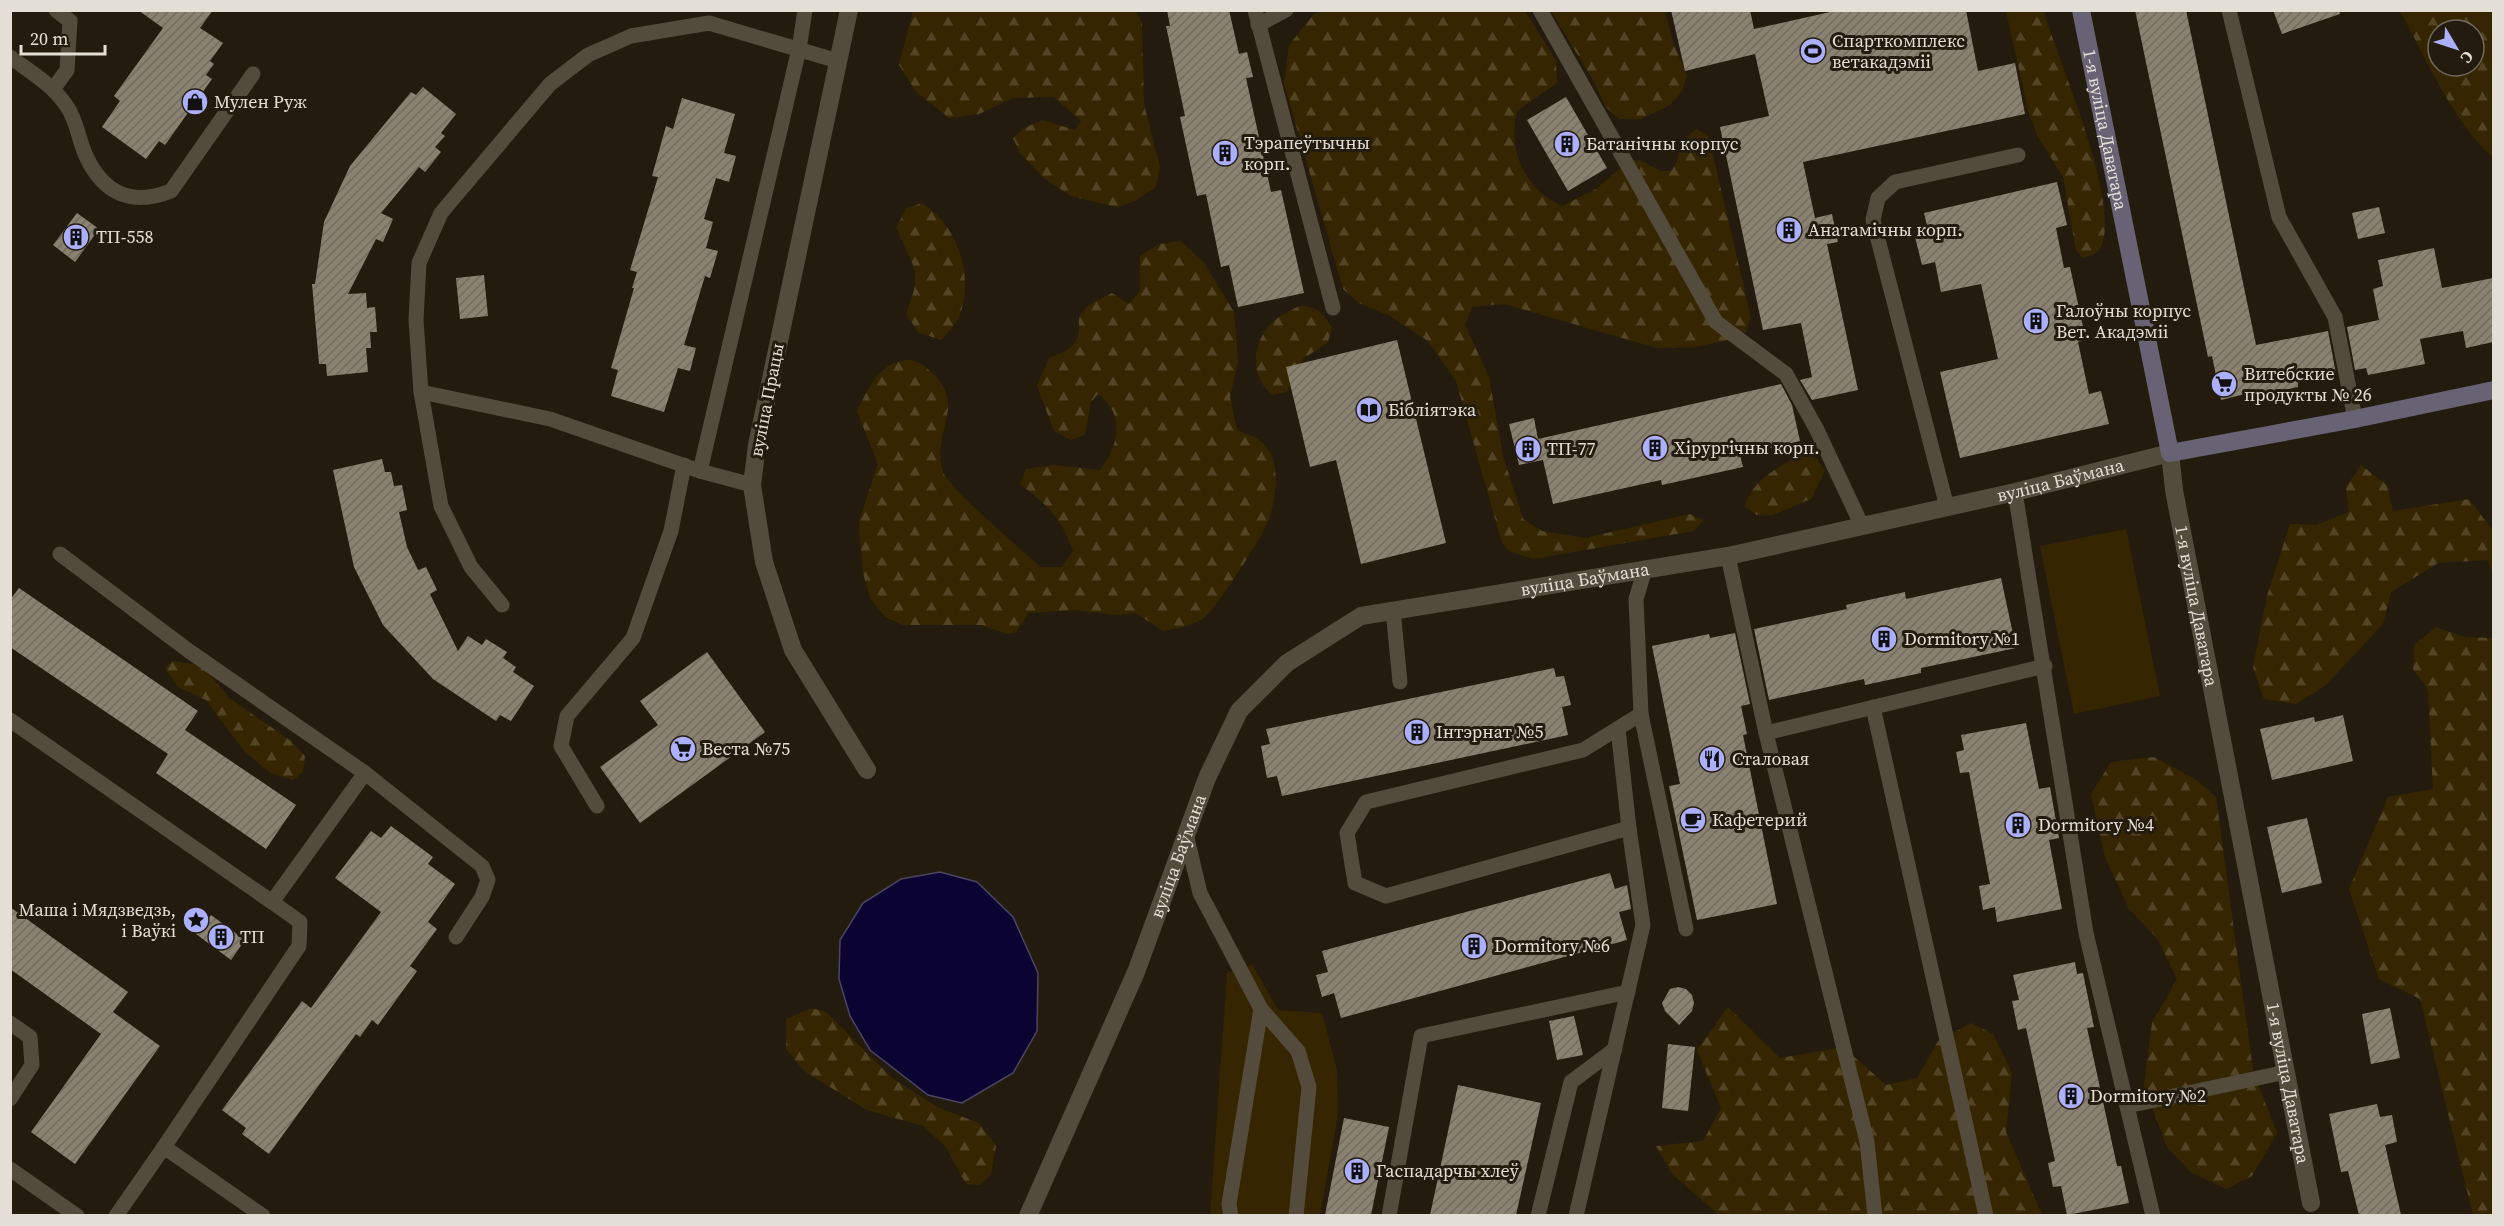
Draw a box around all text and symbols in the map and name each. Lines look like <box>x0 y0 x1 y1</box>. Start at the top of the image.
scale bar <box>21 18 105 56</box>
north arrow <box>2426 18 2486 78</box>
text: 20 m <box>30 26 68 51</box>
place label: Спарткомплекс ветакадэміі <box>1832 28 1965 74</box>
sports icon: Спарткомплекс ветакадэміі <box>1798 36 1828 66</box>
street label: 1-я вуліца Даватара <box>2077 47 2134 213</box>
text: С <box>2456 47 2479 68</box>
shop icon: Мулен Руж <box>180 87 210 117</box>
place label: Мулен Руж <box>214 89 307 114</box>
building icon: Батанічны корпус <box>1552 129 1582 159</box>
place label: Тэрапеўтычны корп. <box>1244 130 1370 176</box>
place label: Батанічны корпус <box>1586 131 1739 156</box>
building icon: Тэрапеўтычны корп. <box>1210 138 1240 168</box>
building icon: Анатамічны корп. <box>1774 215 1804 245</box>
place label: Анатамічны корп. <box>1808 217 1963 242</box>
building icon: ТП-558 <box>61 222 91 252</box>
place label: ТП-558 <box>96 224 153 249</box>
place label: Галоўны корпус Вет. Акадэміі <box>2056 298 2191 344</box>
building icon: Галоўны корпус Вет. Акадэміі <box>2021 306 2051 336</box>
street label: вуліца Працы <box>743 341 790 459</box>
place label: Витебские продукты № 26 <box>2244 361 2372 407</box>
supermarket icon: Витебские продукты № 26 <box>2209 369 2239 399</box>
library icon: Бібліятэка <box>1354 395 1384 425</box>
place label: Бібліятэка <box>1388 397 1477 422</box>
building icon: Хірургічны корп. <box>1640 433 1670 463</box>
building icon: ТП-77 <box>1513 434 1543 464</box>
place label: Хірургічны корп. <box>1674 435 1820 460</box>
place label: ТП-77 <box>1547 436 1595 461</box>
street label: вуліца Баўмана <box>1994 452 2127 508</box>
street label: 1-я вуліца Даватара <box>2169 523 2225 689</box>
street label: вуліца Баўмана <box>1518 556 1652 602</box>
building icon: Dormitory №1 <box>1869 624 1899 654</box>
place label: Dormitory №1 <box>1904 626 2020 651</box>
building icon: Інтэрнат №5 <box>1402 717 1432 747</box>
place label: Інтэрнат №5 <box>1436 719 1543 744</box>
supermarket icon: Веста №75 <box>668 734 698 764</box>
place label: Веста №75 <box>702 736 790 761</box>
restaurant icon: Сталовая <box>1697 744 1727 774</box>
place label: Сталовая <box>1732 746 1809 771</box>
street label: вуліца Баўмана <box>1144 790 1212 922</box>
cafe icon: Кафетерий <box>1678 805 1708 835</box>
place label: Кафетерий <box>1712 807 1808 832</box>
building icon: Dormitory №4 <box>2003 810 2033 840</box>
place label: Dormitory №4 <box>2038 812 2154 837</box>
place label: Маша і Мядзведзь, і Ваўкі <box>19 897 176 943</box>
place icon: Маша і Мядзведзь, і Ваўкі <box>181 905 211 935</box>
building icon: ТП <box>206 922 236 952</box>
place label: ТП <box>240 924 265 949</box>
building icon: Dormitory №6 <box>1459 931 1489 961</box>
place label: Dormitory №6 <box>1494 933 1610 958</box>
street label: 1-я вуліца Даватара <box>2261 1000 2316 1166</box>
building icon: Dormitory №2 <box>2056 1081 2086 1111</box>
place label: Dormitory №2 <box>2090 1083 2206 1108</box>
building icon: Гаспадарчы хлеў <box>1342 1156 1372 1186</box>
place label: Гаспадарчы хлеў <box>1376 1158 1519 1183</box>

